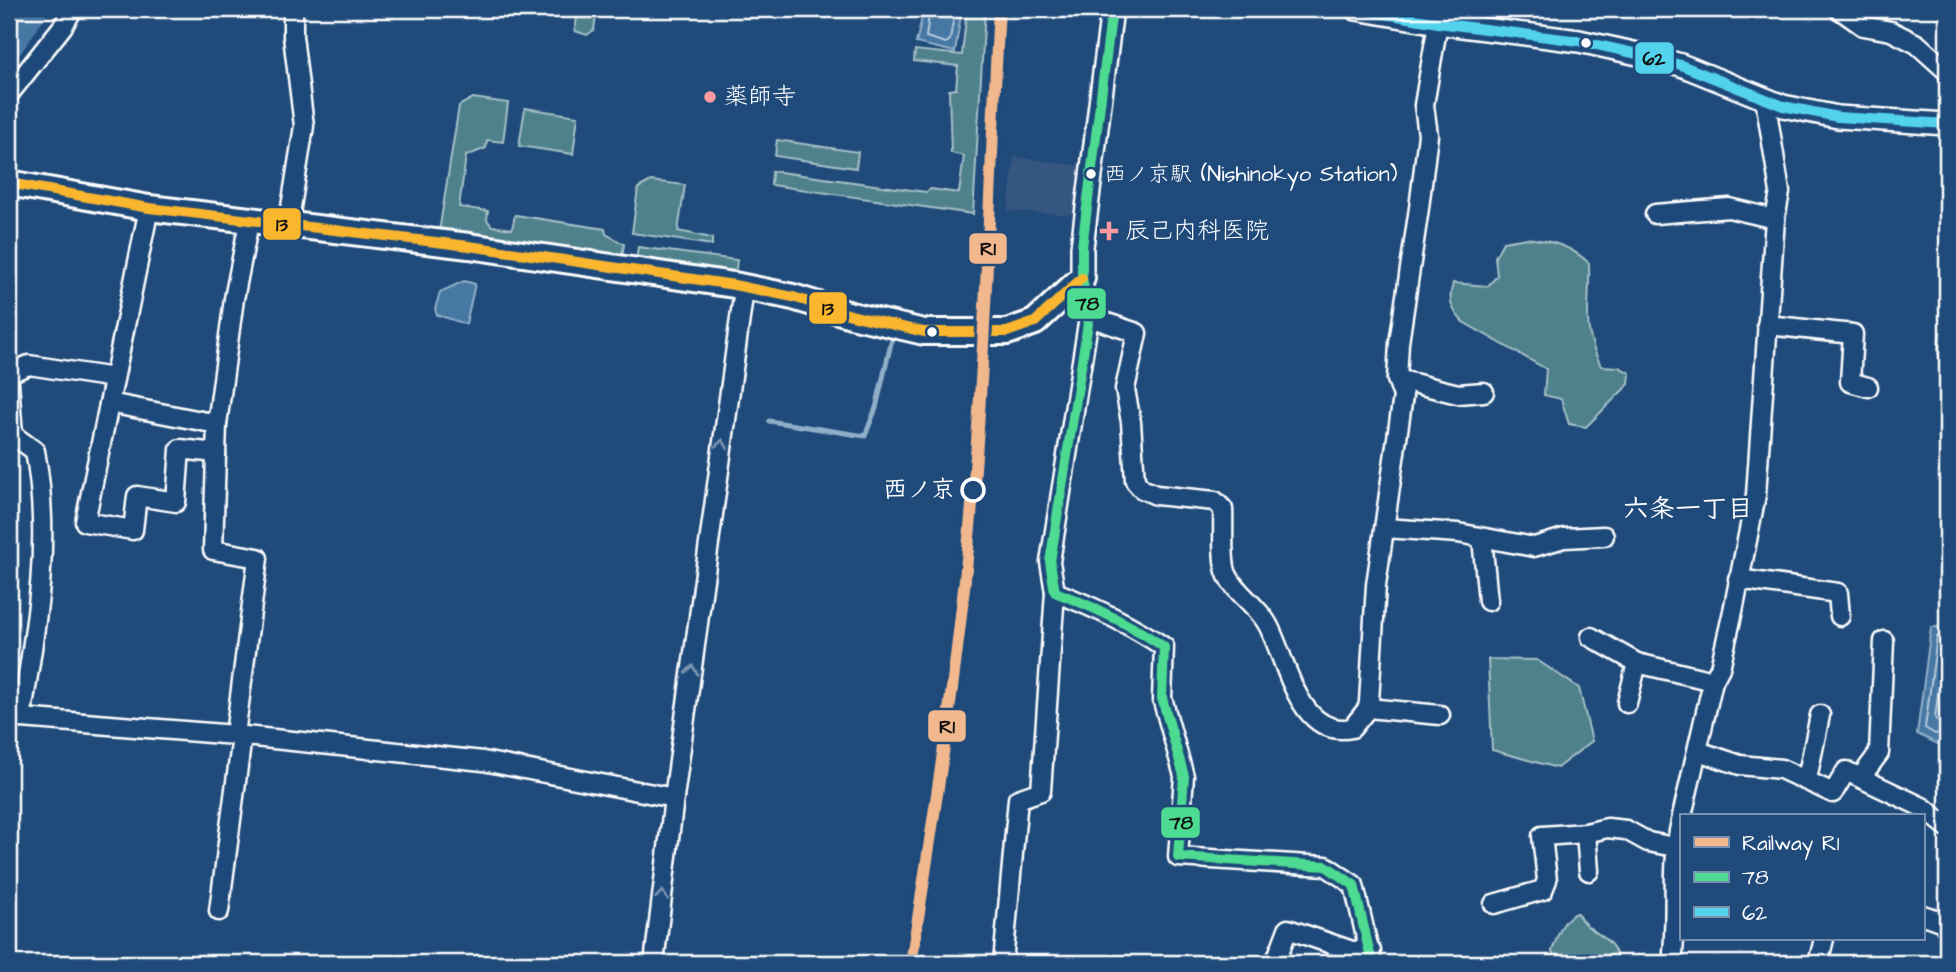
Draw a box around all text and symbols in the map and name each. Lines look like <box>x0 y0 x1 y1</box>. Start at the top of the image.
unlabelled marker <box>1579 36 1593 50</box>
line badge: 62 <box>1634 41 1675 75</box>
text: 62 <box>1643 46 1666 73</box>
place label: 薬師寺 <box>724 80 796 114</box>
marker: 薬師寺 <box>702 89 718 105</box>
place label: 西ノ京駅 (Nishinokyo Station) <box>1104 159 1398 191</box>
marker: 西ノ京駅 (Nishinokyo Station) <box>1084 167 1098 181</box>
line badge: 13 <box>262 207 302 241</box>
text: 13 <box>276 212 288 239</box>
place label: 辰己内科医院 <box>1125 214 1269 248</box>
marker: 辰己内科医院 <box>1099 221 1119 241</box>
line badge: R1 <box>968 232 1008 265</box>
text: R1 <box>980 236 997 263</box>
line badge: 78 <box>1066 287 1107 320</box>
line badge: 13 <box>808 291 848 325</box>
text: 78 <box>1074 291 1100 318</box>
text: 13 <box>822 296 834 323</box>
unlabelled marker <box>925 325 939 339</box>
one-way arrow <box>715 439 730 450</box>
place label: 西ノ京 <box>883 473 955 507</box>
marker: 西ノ京 <box>961 478 985 502</box>
district label: 六条一丁目 <box>1623 491 1753 527</box>
one-way arrow <box>684 664 699 676</box>
line badge: R1 <box>927 709 967 743</box>
text: R1 <box>939 714 956 741</box>
line badge: 78 <box>1160 806 1201 839</box>
text: 78 <box>1168 810 1194 837</box>
legend <box>1680 814 1924 940</box>
text: Railway R1 <box>1742 829 1840 860</box>
text: 78 <box>1742 863 1769 892</box>
one-way arrow <box>655 890 670 901</box>
text: 62 <box>1742 899 1767 928</box>

